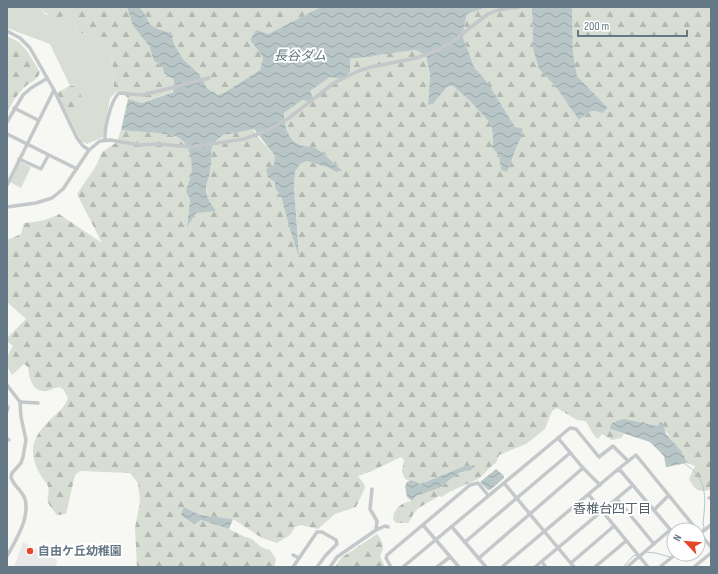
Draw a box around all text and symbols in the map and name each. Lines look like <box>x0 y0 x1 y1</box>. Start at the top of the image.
scale bar <box>578 12 687 38</box>
text: 200 m <box>584 19 610 34</box>
water label: 長谷ダム <box>274 48 326 64</box>
district label: 香椎台四丁目 <box>573 501 651 517</box>
north arrow <box>666 522 706 562</box>
text: N <box>670 532 685 543</box>
place label: 自由ケ丘幼稚園 <box>38 544 122 559</box>
marker: 自由ケ丘幼稚園 <box>25 546 35 556</box>

